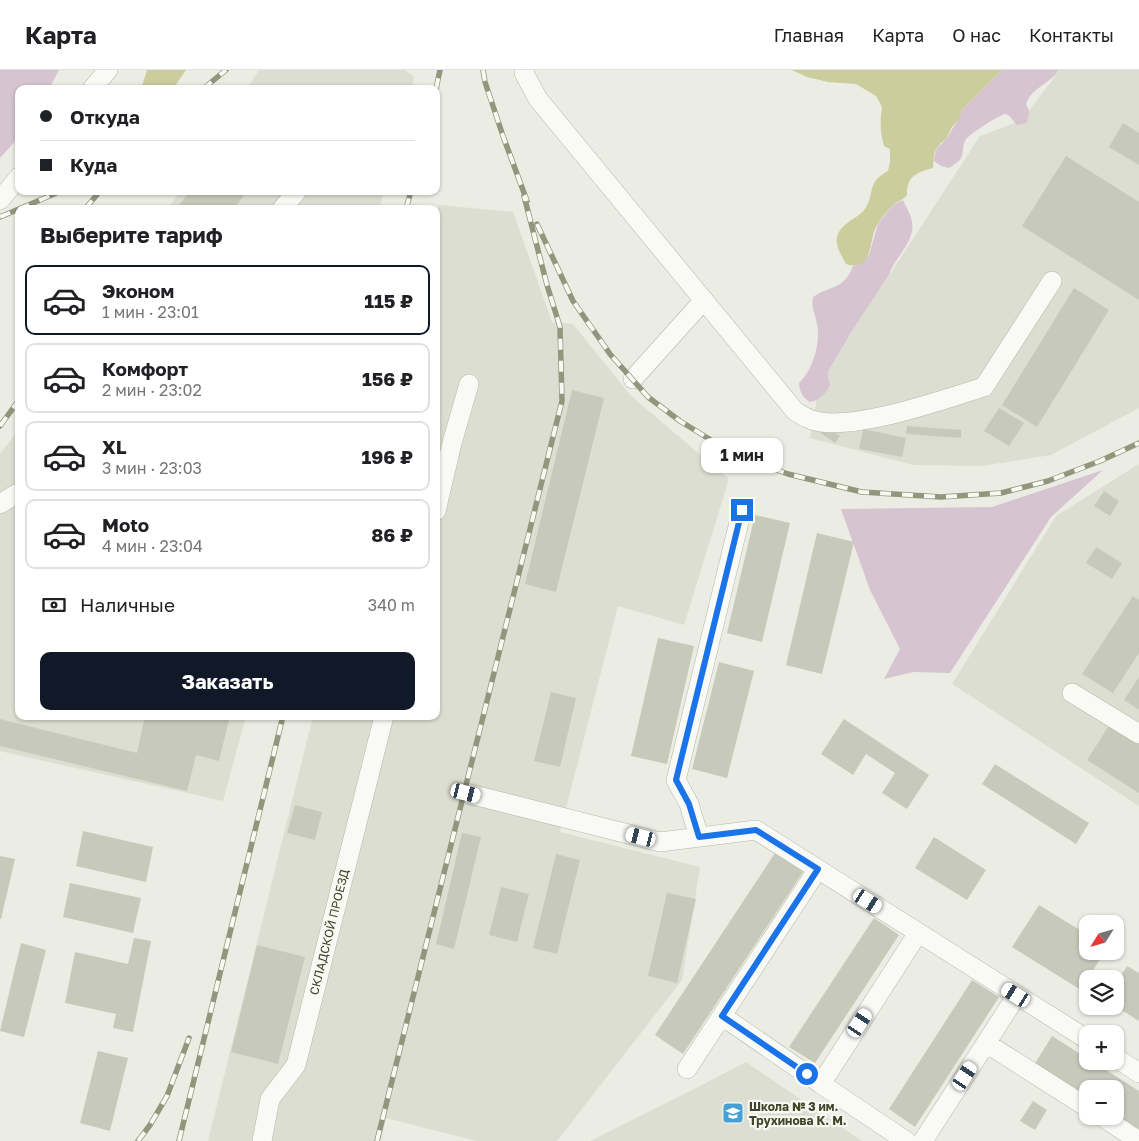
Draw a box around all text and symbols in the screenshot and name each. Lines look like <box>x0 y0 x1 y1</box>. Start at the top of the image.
text: Карта <box>25 20 97 49</box>
text: Главная <box>774 24 844 46</box>
text: Карта <box>872 24 924 46</box>
text: О нас <box>952 24 1001 46</box>
text: Контакты <box>1029 24 1114 46</box>
text: Откуда <box>70 105 140 128</box>
text: Куда <box>70 153 117 176</box>
text: Выберите тариф <box>40 221 223 248</box>
icon: car <box>42 278 87 323</box>
text: Эконом <box>102 279 174 302</box>
text: 115 ₽ <box>364 289 413 312</box>
text: 1 мин · 23:01 <box>102 302 199 322</box>
icon: car <box>42 356 87 401</box>
text: Комфорт <box>102 357 188 380</box>
text: 156 ₽ <box>362 367 413 390</box>
text: 2 мин · 23:02 <box>102 380 202 400</box>
icon: car <box>42 434 87 479</box>
text: XL <box>102 435 127 458</box>
callout: 1 мин <box>701 438 783 472</box>
text: 196 ₽ <box>362 445 413 468</box>
text: 1 мин <box>720 445 764 465</box>
text: 3 мин · 23:03 <box>102 458 202 478</box>
route end <box>731 499 753 521</box>
icon: car <box>42 512 87 557</box>
text: Moto <box>102 513 149 536</box>
text: 86 ₽ <box>371 523 413 546</box>
text: 4 мин · 23:04 <box>102 536 203 556</box>
icon: cash <box>40 591 68 619</box>
text: Наличные <box>80 593 175 616</box>
text: 340 m <box>368 595 415 615</box>
button: Заказать <box>40 652 415 710</box>
car <box>449 782 482 804</box>
car <box>624 826 657 848</box>
street label: СКЛАДСКОЙ ПРОЕЗД <box>306 867 352 996</box>
car <box>851 887 884 915</box>
north arrow <box>1079 915 1124 960</box>
map controls <box>1079 915 1124 1125</box>
button: layers <box>1079 970 1124 1015</box>
car <box>999 981 1032 1009</box>
car <box>845 1006 874 1040</box>
button: + <box>1079 1025 1124 1070</box>
car <box>950 1059 979 1093</box>
route start <box>796 1063 818 1085</box>
button: − <box>1079 1080 1124 1125</box>
place label: Школа № 3 им. Трухинова К. М. <box>749 1099 847 1128</box>
school or university icon: Школа № 3 им. Трухинова К. М. <box>721 1101 745 1125</box>

